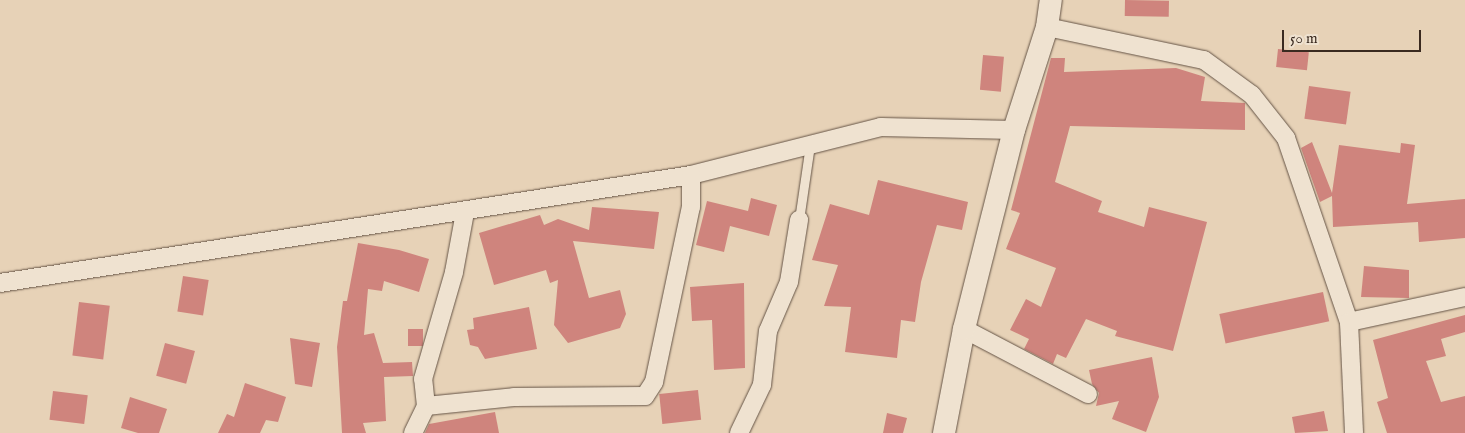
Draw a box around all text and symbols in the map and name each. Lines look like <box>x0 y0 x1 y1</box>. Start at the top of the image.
scale bar <box>1285 20 1424 52</box>
text: 50 m <box>1290 29 1318 48</box>

